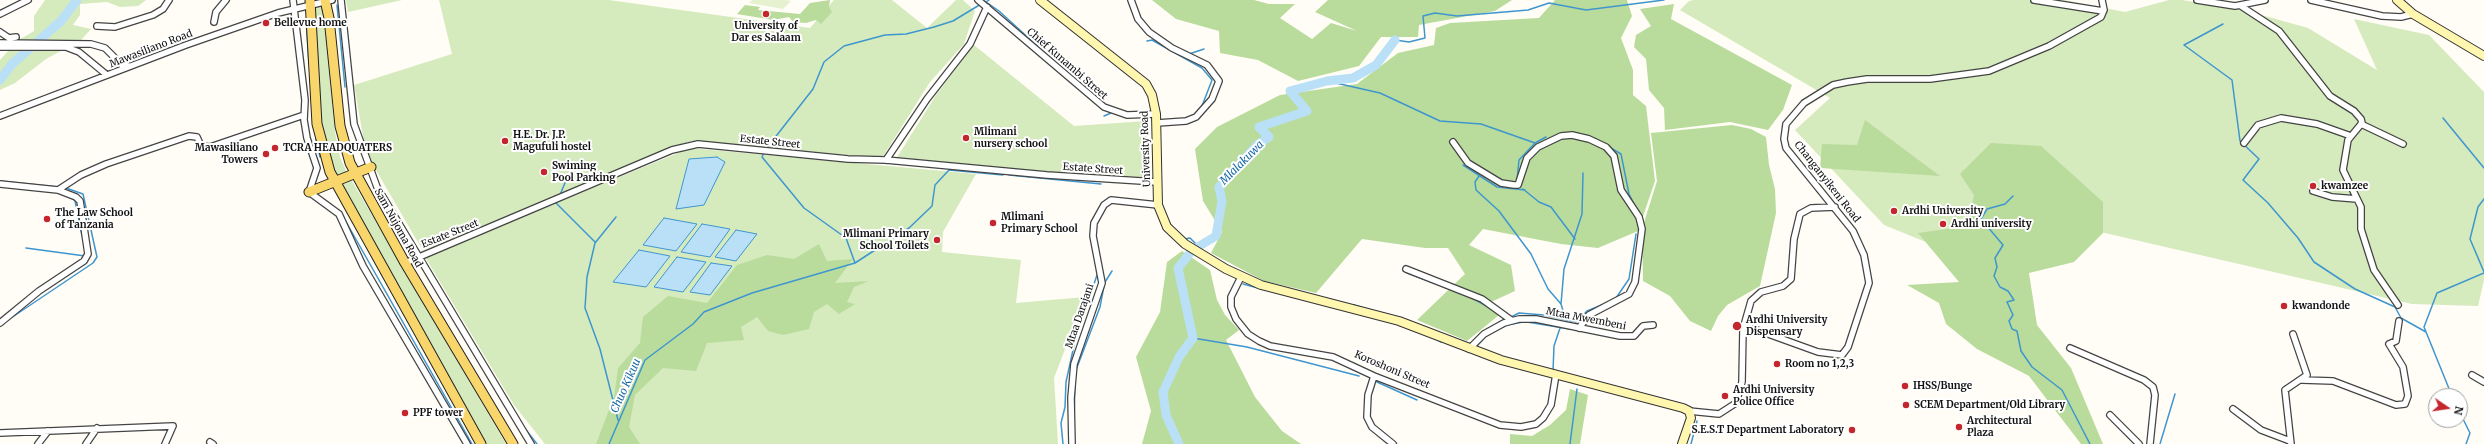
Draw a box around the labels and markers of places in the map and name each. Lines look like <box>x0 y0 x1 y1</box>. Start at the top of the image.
marker: University of Dar es Salaam <box>761 9 771 19</box>
place label: Bellevue home <box>274 17 347 29</box>
marker: Bellevue home <box>261 18 271 28</box>
place label: University of Dar es Salaam <box>731 20 801 44</box>
place label: Mlimani nursery school <box>974 126 1047 150</box>
place label: H.E. Dr. J.P. Magufuli hostel <box>513 129 591 152</box>
marker: Mlimani nursery school <box>961 133 971 143</box>
marker: H.E. Dr. J.P. Magufuli hostel <box>500 136 510 146</box>
place label: Mawasiliano Towers <box>195 142 258 166</box>
place label: TCRA HEADQUATERS <box>283 142 392 154</box>
marker: TCRA HEADQUATERS <box>270 143 280 153</box>
marker: Mawasiliano Towers <box>261 149 271 159</box>
place label: Swiming Pool Parking <box>552 160 616 184</box>
marker: Swiming Pool Parking <box>539 167 549 177</box>
place label: kwamzee <box>2321 180 2368 192</box>
marker: kwamzee <box>2308 181 2318 191</box>
place label: Ardhi University <box>1902 205 1983 217</box>
marker: Ardhi University <box>1889 206 1899 216</box>
place label: The Law School of Tanzania <box>55 207 133 230</box>
place label: Mlimani Primary School <box>1001 211 1078 234</box>
marker: The Law School of Tanzania <box>42 214 52 224</box>
marker: Mlimani Primary School <box>988 218 998 228</box>
place label: Ardhi university <box>1951 218 2032 230</box>
marker: Ardhi university <box>1938 219 1948 229</box>
place label: Mlimani Primary School Toilets <box>843 228 929 252</box>
marker: Mlimani Primary School Toilets <box>932 235 942 245</box>
place label: kwandonde <box>2292 300 2350 312</box>
marker: kwandonde <box>2279 301 2289 311</box>
place label: Ardhi University Dispensary <box>1746 314 1827 338</box>
marker: Ardhi University Dispensary <box>1731 320 1743 332</box>
place label: Room no 1,2,3 <box>1785 358 1854 370</box>
marker: Room no 1,2,3 <box>1772 359 1782 369</box>
place label: IHSS/Bunge <box>1913 380 1972 392</box>
marker: IHSS/Bunge <box>1900 381 1910 391</box>
place label: Ardhi University Police Office <box>1733 384 1814 408</box>
marker: Ardhi University Police Office <box>1720 391 1730 401</box>
place label: SCEM Department/Old Library <box>1914 399 2065 411</box>
marker: SCEM Department/Old Library <box>1901 400 1911 410</box>
place label: PPF tower <box>413 407 463 419</box>
marker: PPF tower <box>400 408 410 418</box>
place label: Architectural Plaza <box>1967 415 2032 438</box>
marker: Architectural Plaza <box>1954 422 1964 432</box>
place label: S.E.S.T Department Laboratory <box>1691 424 1844 436</box>
marker: S.E.S.T Department Laboratory <box>1847 425 1857 435</box>

